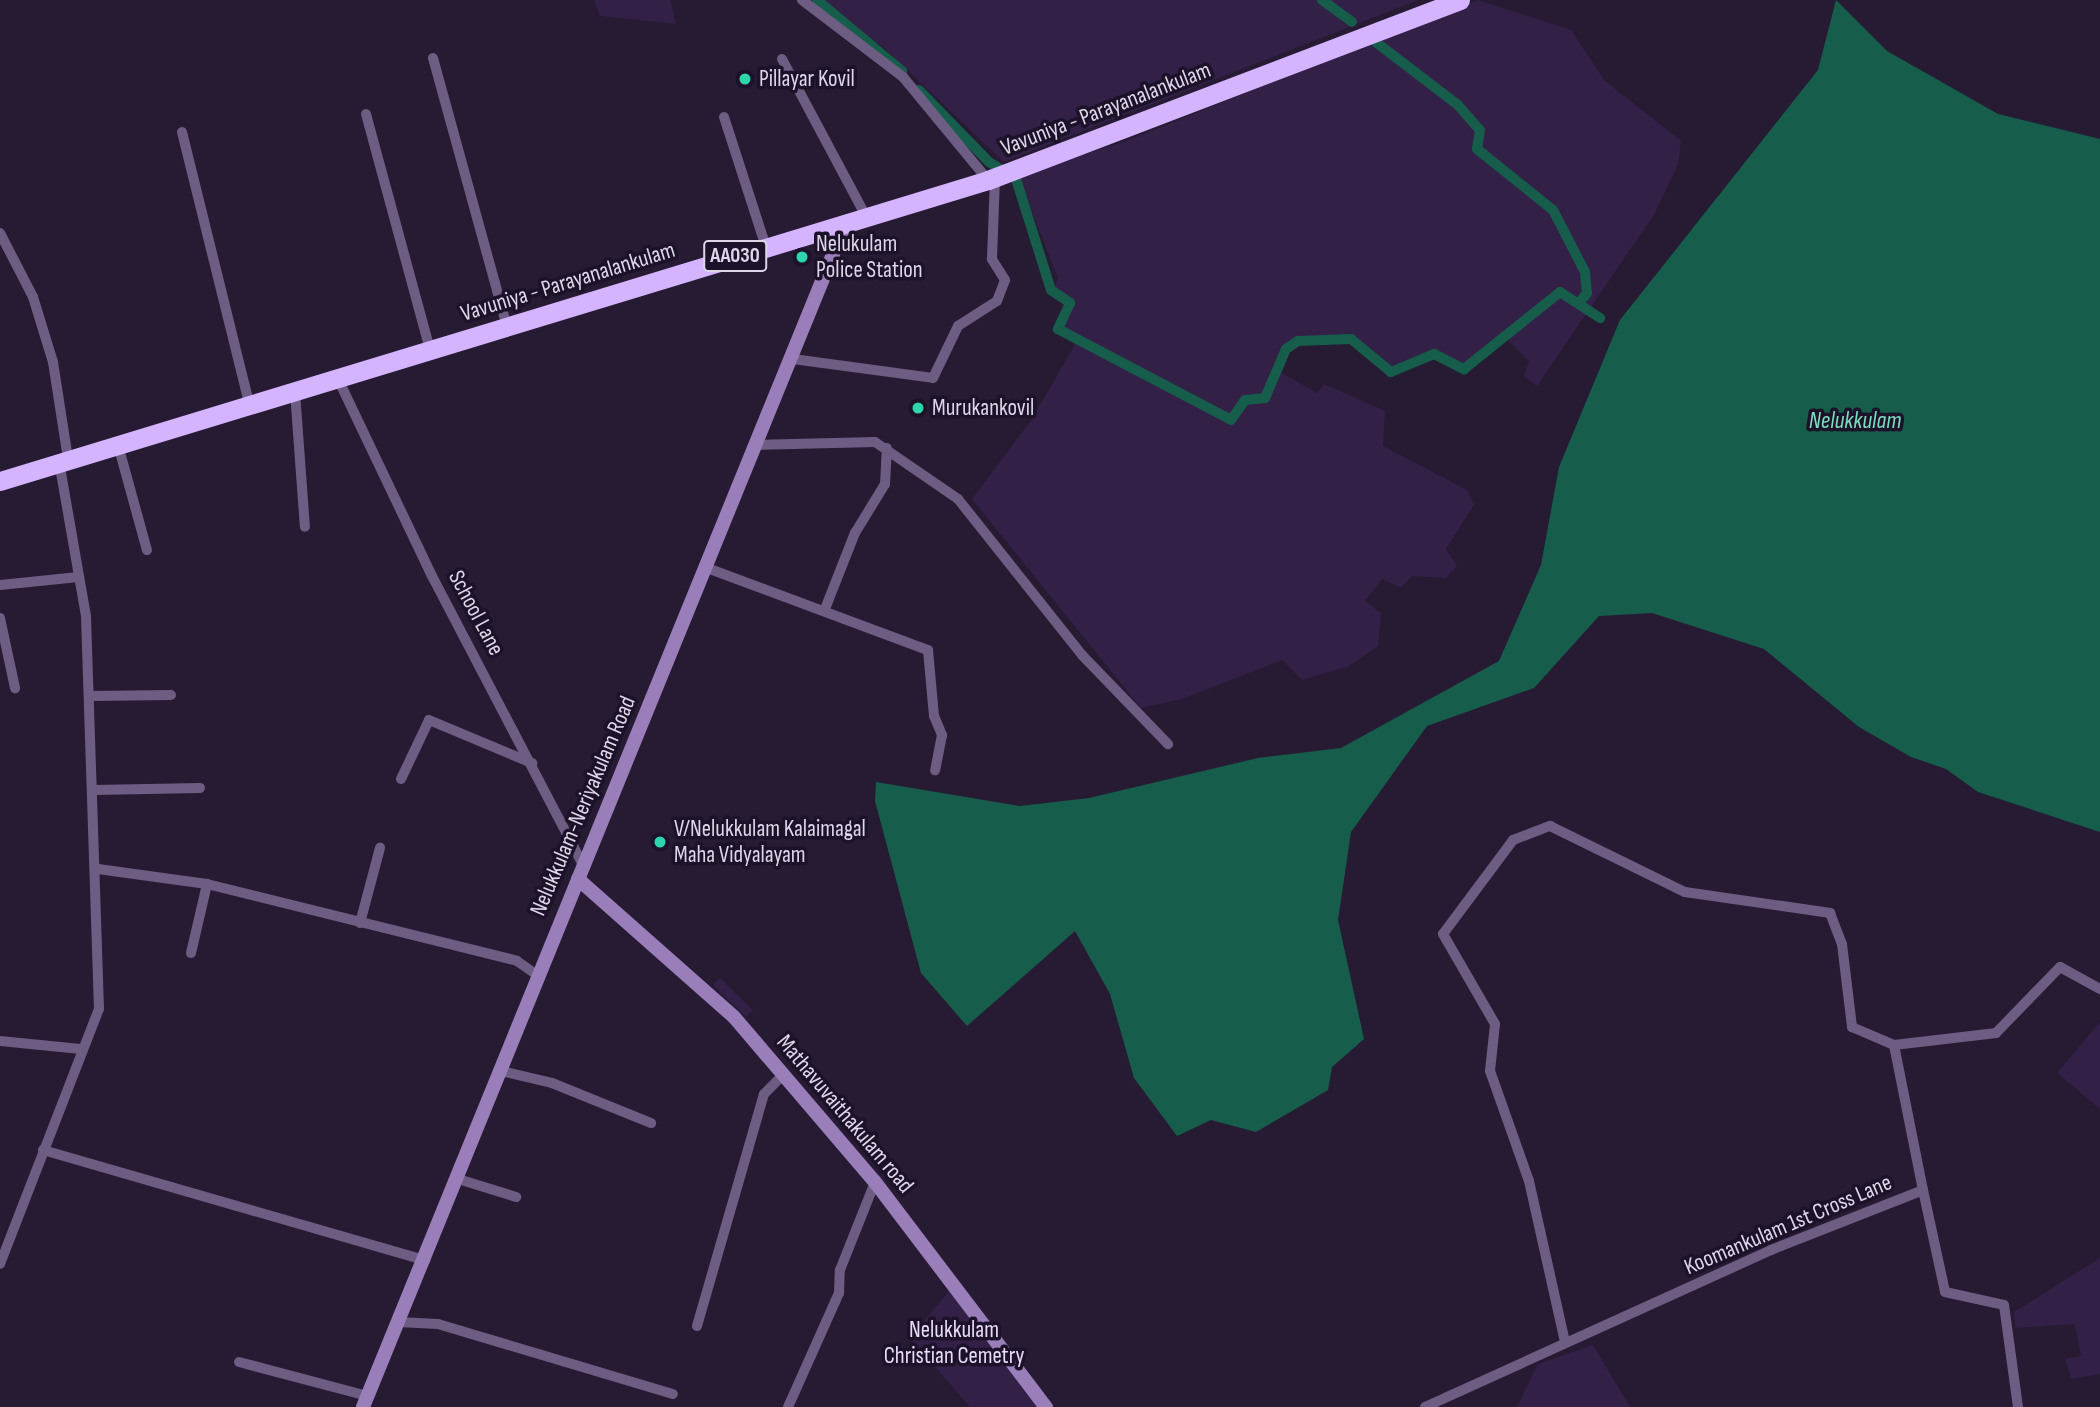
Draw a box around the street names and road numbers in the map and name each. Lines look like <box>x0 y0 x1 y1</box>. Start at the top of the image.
street label: Vavuniya - Parayanalankulam <box>997 56 1215 162</box>
street label: Vavuniya - Parayanalankulam <box>457 236 679 328</box>
road number: AA030 <box>702 238 768 274</box>
street label: School Lane <box>442 566 510 660</box>
street label: Nelukkulam-Neriyakulam Road <box>524 692 642 920</box>
street label: Mathavuvaithakulam road <box>771 1029 919 1199</box>
street label: Koomankulam 1st Cross Lane <box>1680 1169 1896 1281</box>

